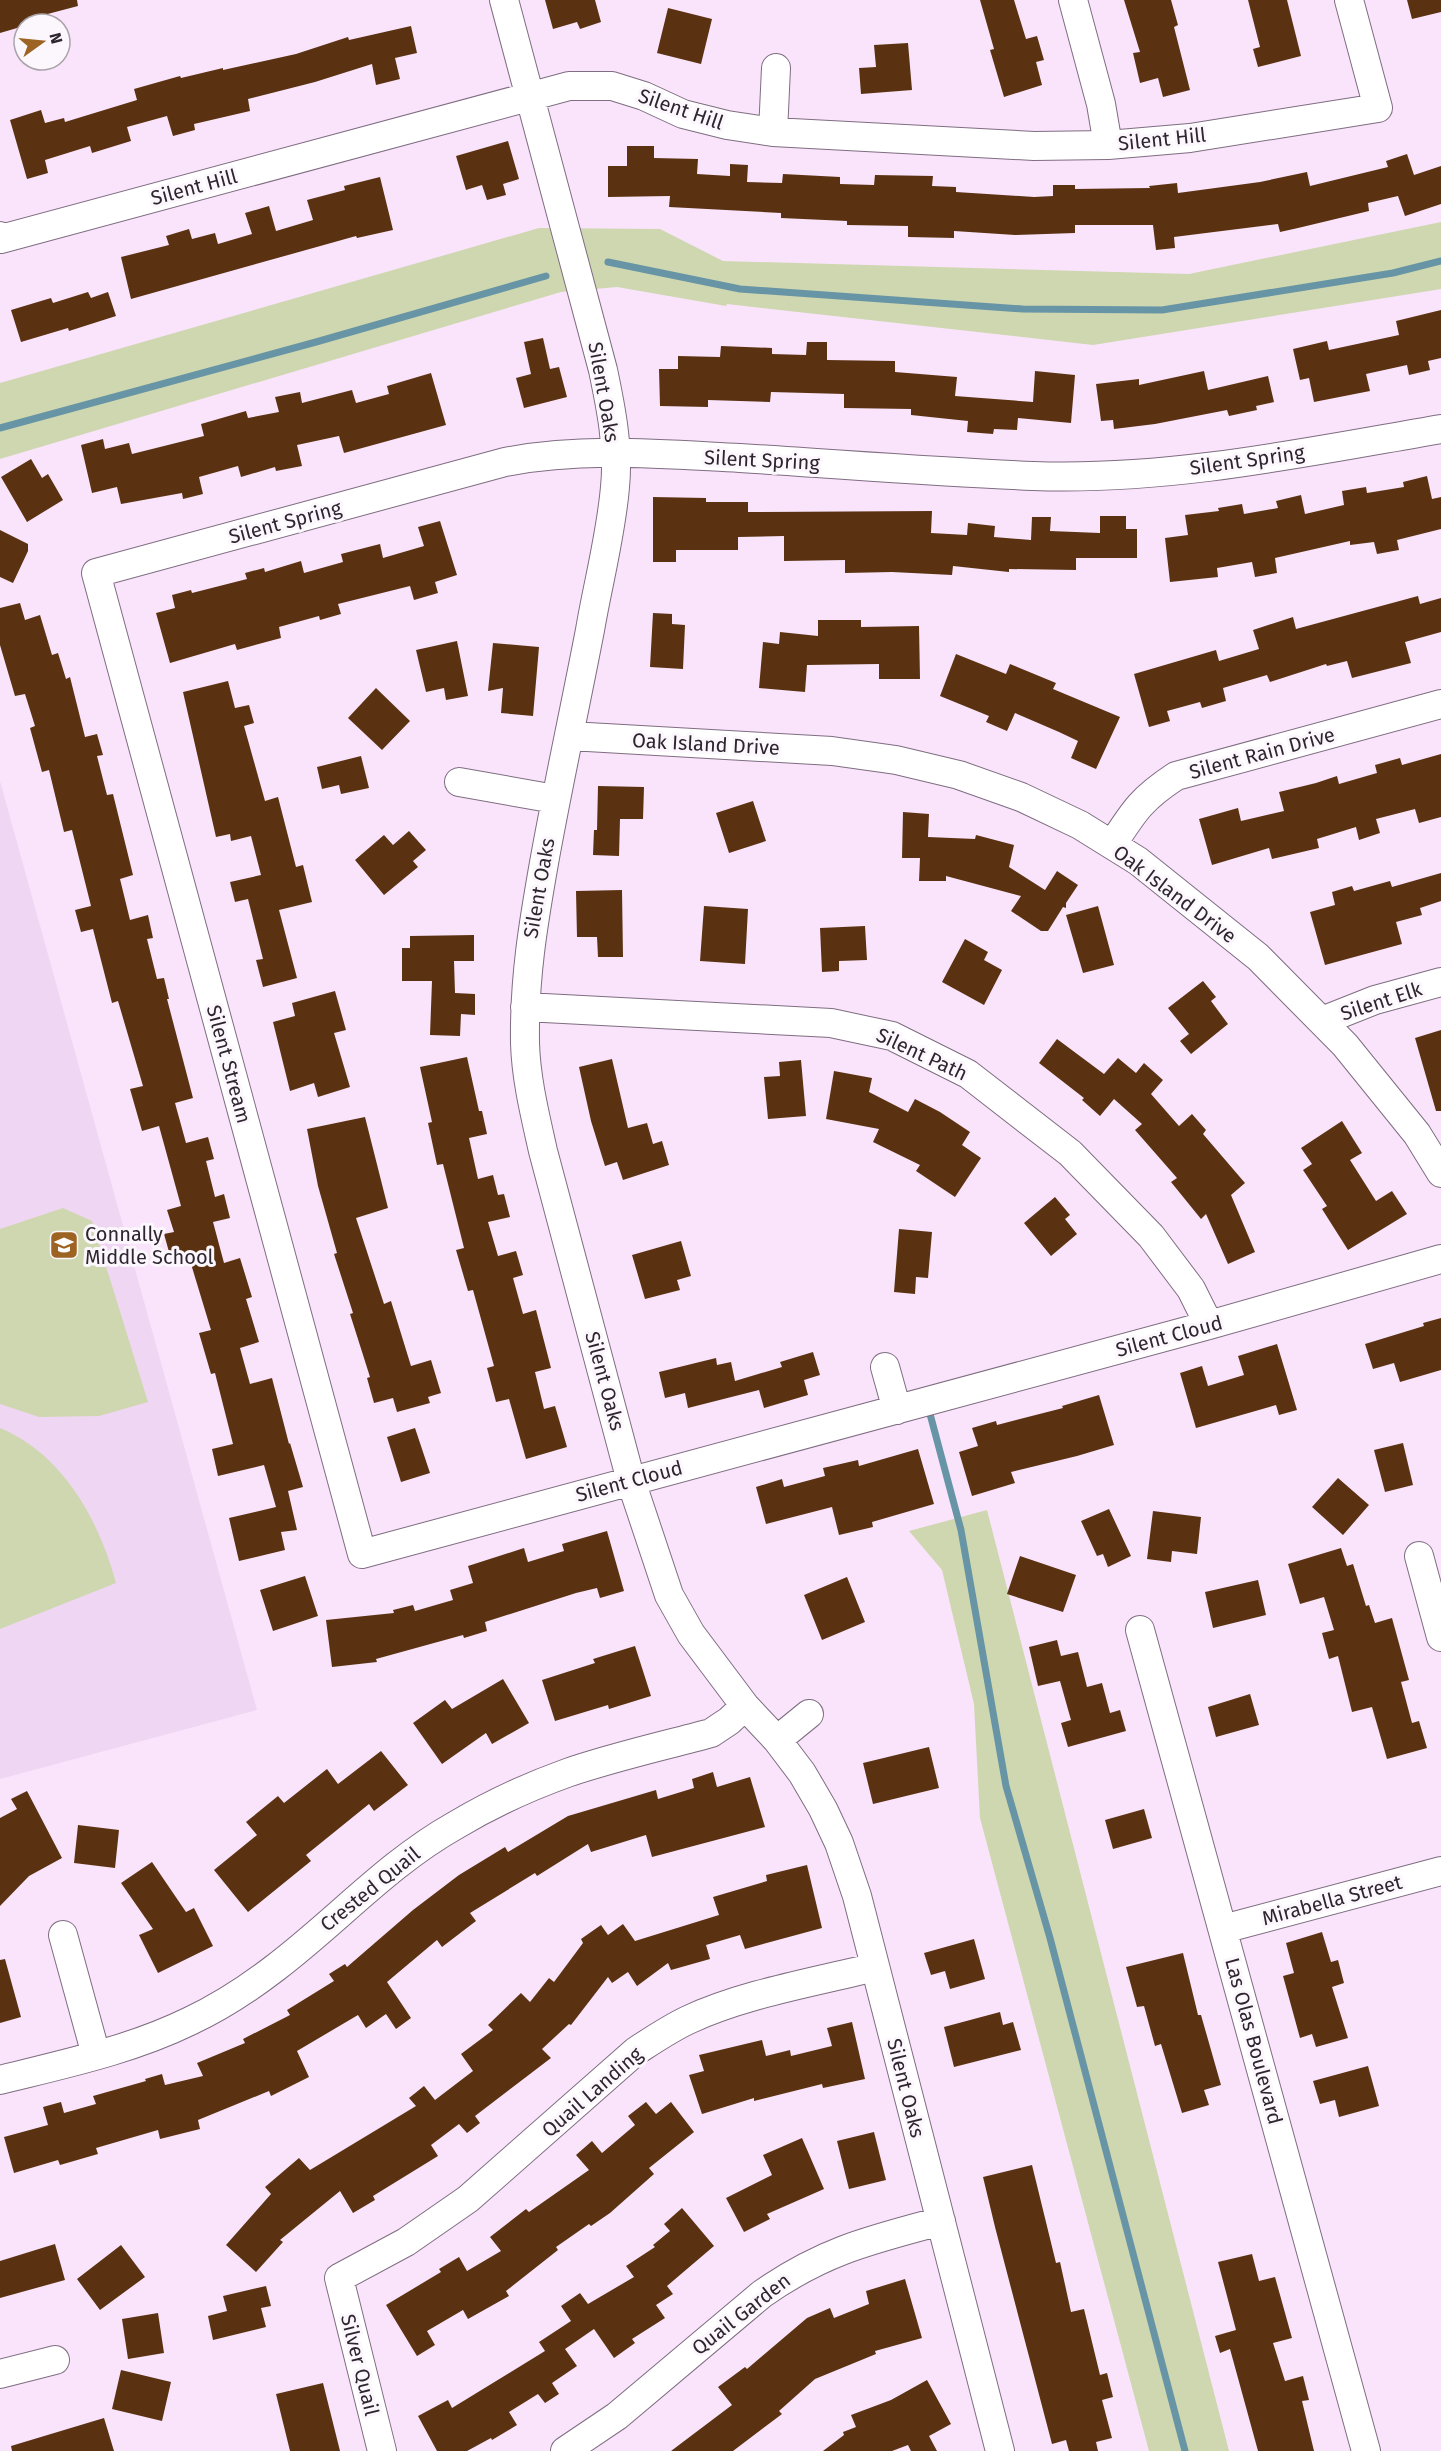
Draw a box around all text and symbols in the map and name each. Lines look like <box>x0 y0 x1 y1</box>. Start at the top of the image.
north arrow <box>12 12 72 72</box>
text: N <box>45 31 67 46</box>
street label: Silent Hill <box>635 83 727 135</box>
street label: Silent Hill <box>1117 122 1207 156</box>
street label: Silent Hill <box>148 164 240 210</box>
street label: Silent Oaks <box>583 340 625 444</box>
street label: Silent Spring <box>1188 440 1307 480</box>
street label: Silent Spring <box>704 445 821 475</box>
street label: Silent Spring <box>226 495 345 549</box>
street label: Silent Rain Drive <box>1187 722 1337 784</box>
street label: Oak Island Drive <box>632 728 780 760</box>
street label: Silent Oaks <box>518 836 560 940</box>
street label: Oak Island Drive <box>1109 840 1241 948</box>
street label: Silent Elk <box>1337 976 1425 1025</box>
street label: Silent Stream <box>202 1002 256 1126</box>
street label: Silent Path <box>873 1022 971 1086</box>
place label: Connally Middle School <box>85 1222 214 1269</box>
school or university icon: Connally Middle School <box>48 1229 80 1261</box>
street label: Silent Cloud <box>1113 1310 1225 1362</box>
street label: Silent Oaks <box>580 1329 630 1433</box>
street label: Silent Cloud <box>573 1455 685 1507</box>
street label: Crested Quail <box>315 1841 425 1936</box>
street label: Mirabella Street <box>1259 1870 1405 1930</box>
street label: Las Olas Boulevard <box>1220 1955 1288 2127</box>
street label: Silent Oaks <box>882 2036 930 2140</box>
street label: Quail Landing <box>537 2041 648 2142</box>
street label: Quail Garden <box>687 2268 795 2360</box>
street label: Silver Quail <box>336 2312 384 2418</box>

